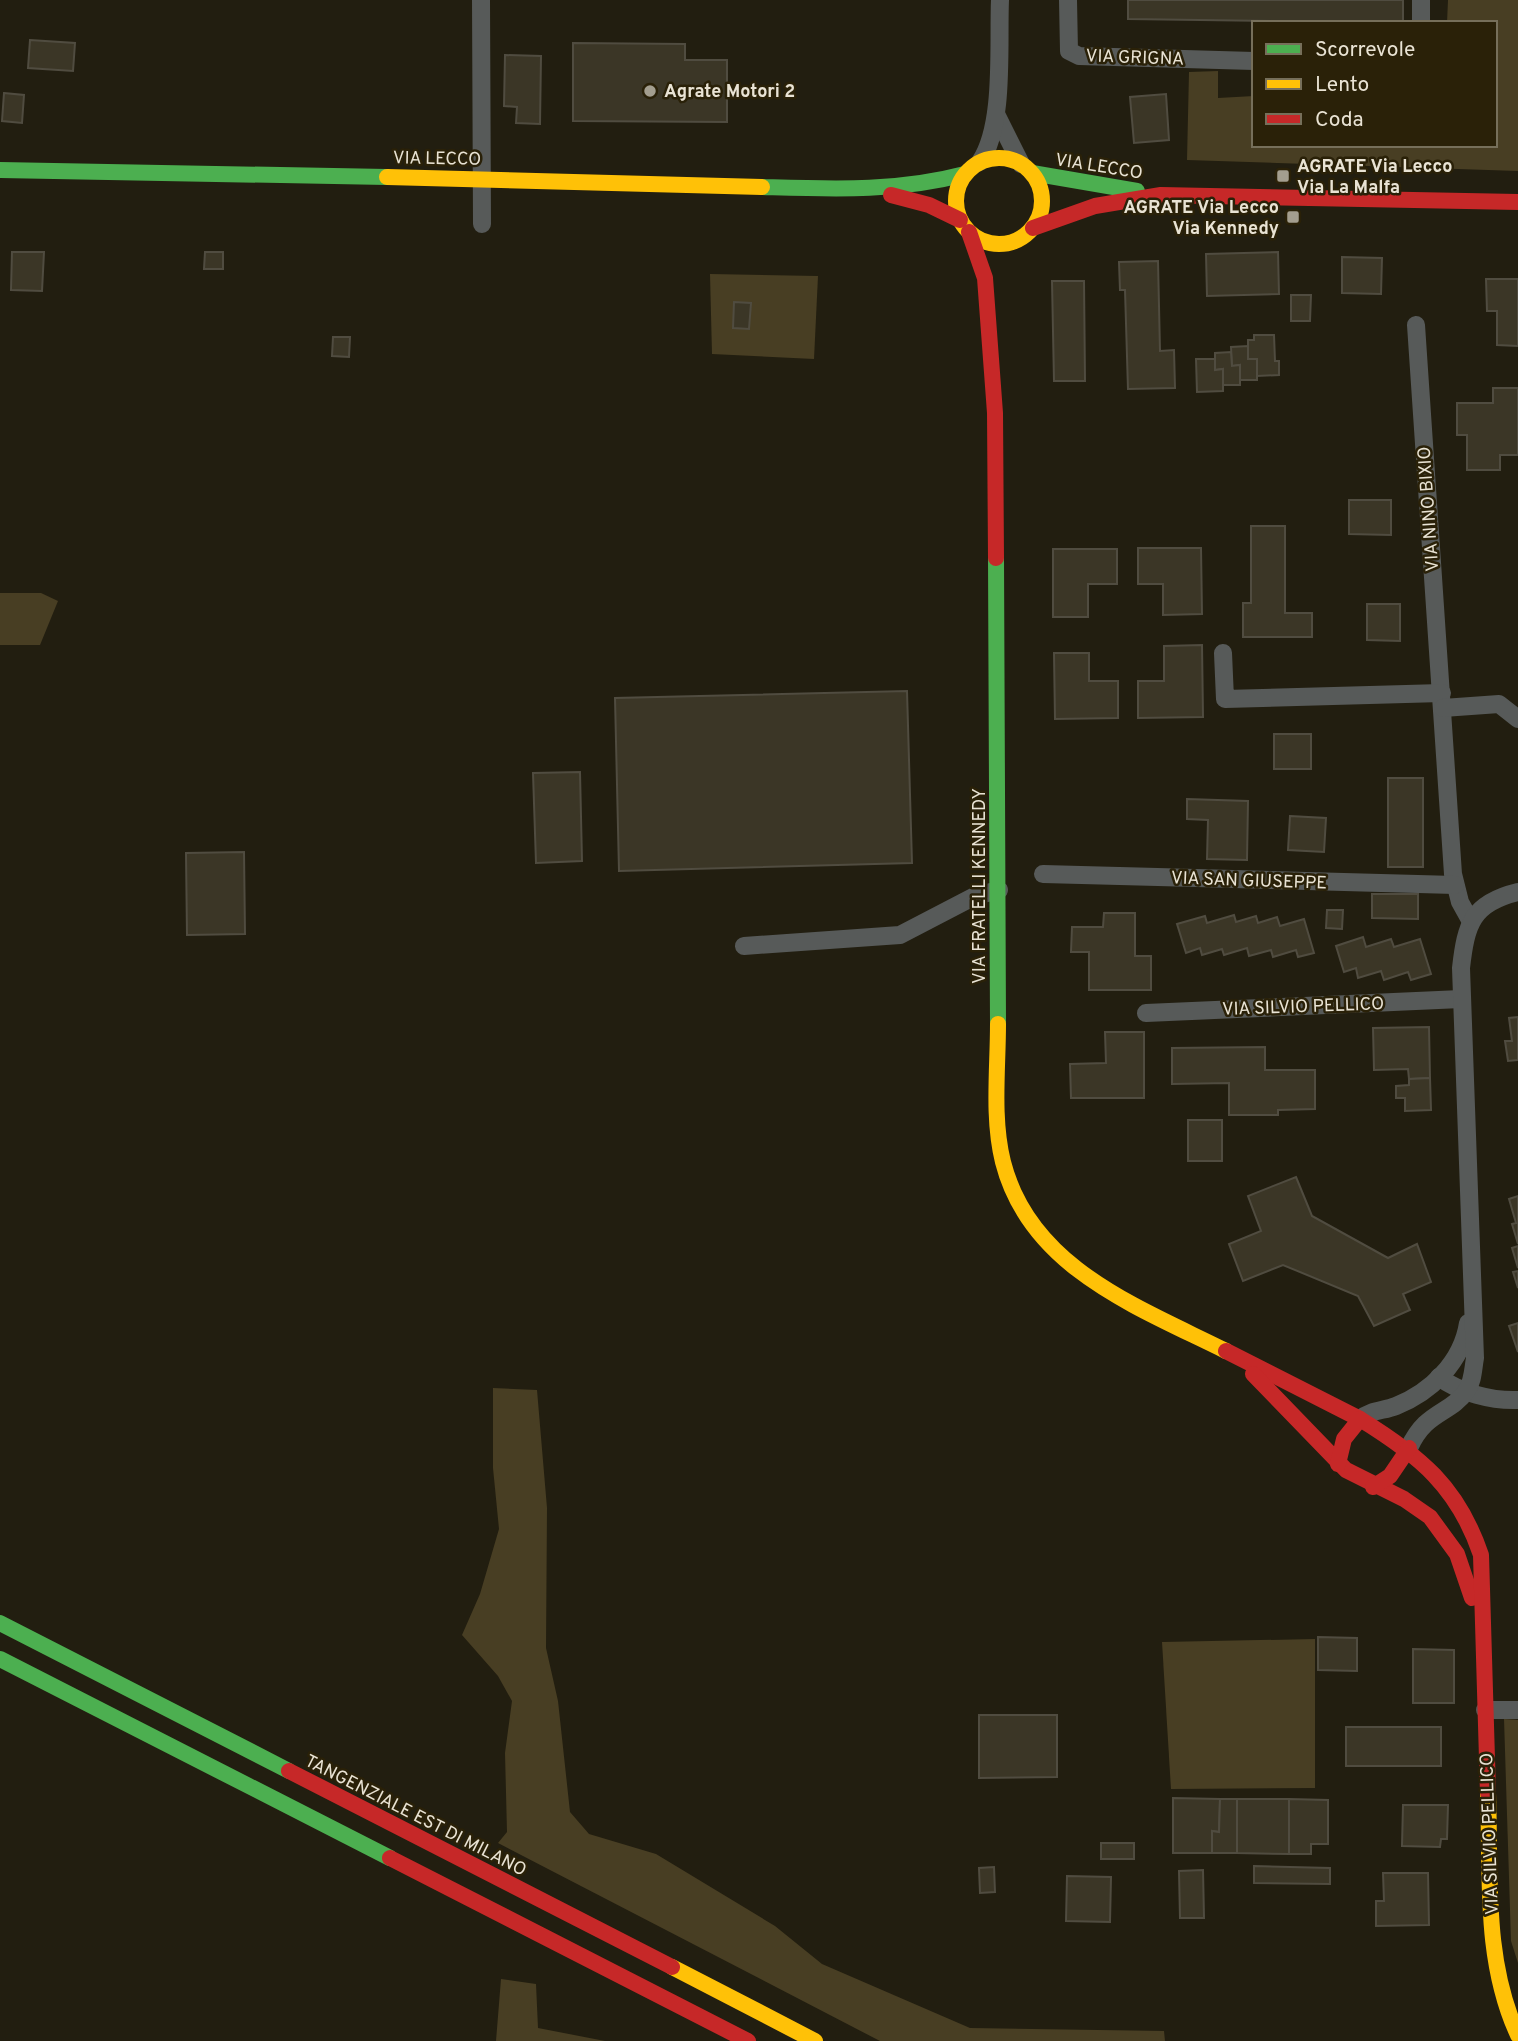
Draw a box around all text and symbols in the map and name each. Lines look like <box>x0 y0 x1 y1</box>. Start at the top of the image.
legend <box>1252 21 1497 147</box>
text: Scorrevole <box>1315 37 1415 64</box>
street label: VIA GRIGNA <box>1085 45 1185 72</box>
text: Lento <box>1315 72 1369 99</box>
place label: Agrate Motori 2 <box>664 81 795 104</box>
marker: Agrate Motori 2 <box>642 83 658 99</box>
text: Coda <box>1315 107 1364 134</box>
street label: VIA LECCO <box>393 147 481 172</box>
street label: VIA LECCO <box>1053 149 1144 186</box>
place label: AGRATE Via Lecco Via La Malfa <box>1297 156 1452 200</box>
marker: AGRATE Via Lecco Via La Malfa <box>1275 168 1291 184</box>
place label: AGRATE Via Lecco Via Kennedy <box>1124 197 1279 241</box>
marker: AGRATE Via Lecco Via Kennedy <box>1285 209 1301 225</box>
street label: VIA NINO BIXIO <box>1414 446 1445 572</box>
street label: VIA FRATELLI KENNEDY <box>969 788 992 984</box>
street label: VIA SAN GIUSEPPE <box>1171 867 1327 896</box>
street label: VIA SILVIO PELLICO <box>1222 993 1385 1022</box>
street label: TANGENZIALE EST DI MILANO <box>301 1750 530 1882</box>
street label: VIA SILVIO PELLICO <box>1476 1752 1505 1915</box>

